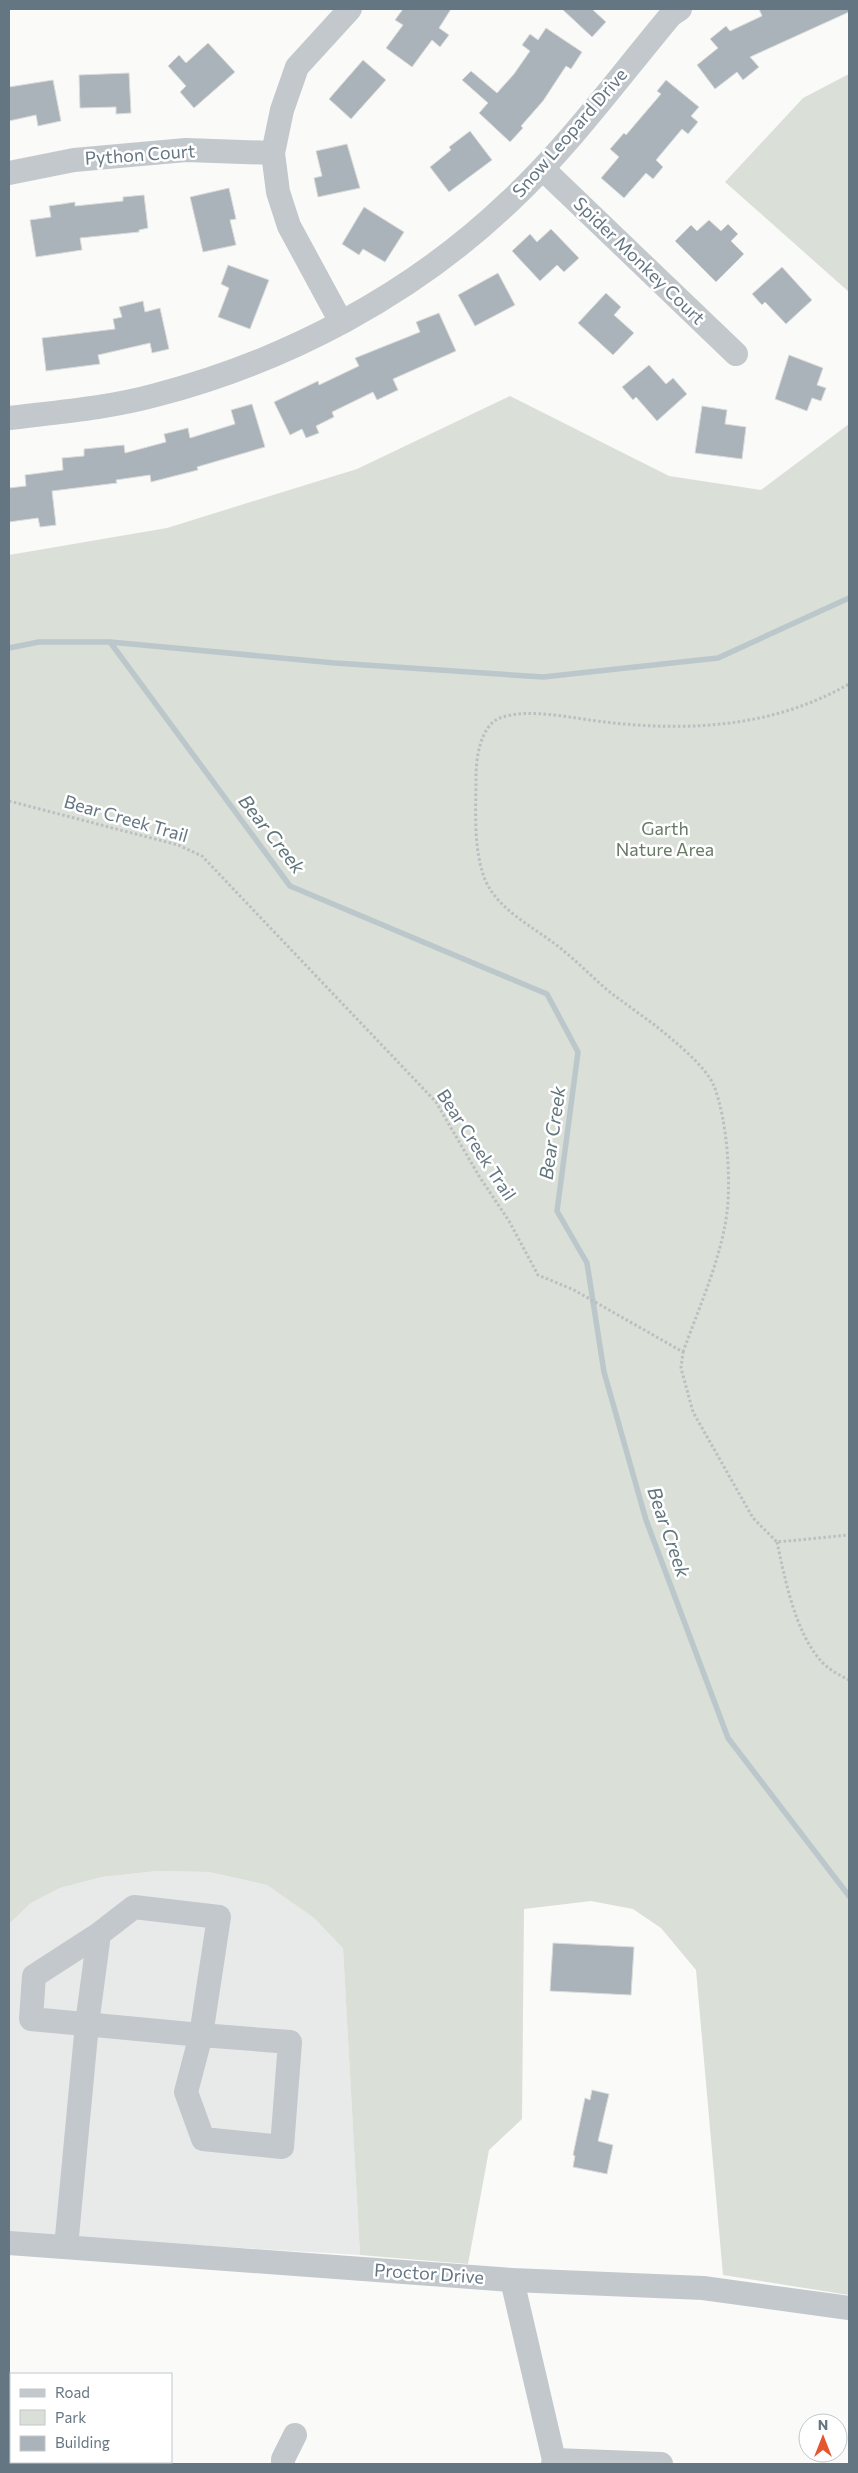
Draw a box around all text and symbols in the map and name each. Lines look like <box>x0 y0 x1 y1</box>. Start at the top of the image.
street label: Snow Leopard Drive <box>507 63 631 201</box>
street label: Python Court <box>84 139 196 169</box>
street label: Spider Monkey Court <box>570 192 710 329</box>
street label: Bear Creek Trail <box>62 790 191 846</box>
water label: Bear Creek <box>234 790 311 878</box>
park label: Garth Nature Area <box>616 817 714 860</box>
water label: Bear Creek <box>534 1084 570 1181</box>
street label: Bear Creek Trail <box>433 1085 521 1204</box>
water label: Bear Creek <box>643 1484 696 1581</box>
street label: Proctor Drive <box>373 2258 485 2288</box>
legend <box>10 2373 172 2463</box>
text: Road <box>55 2383 90 2401</box>
text: Park <box>55 2408 86 2426</box>
north arrow <box>798 2413 848 2463</box>
text: N <box>818 2416 828 2433</box>
text: Building <box>55 2433 110 2451</box>

